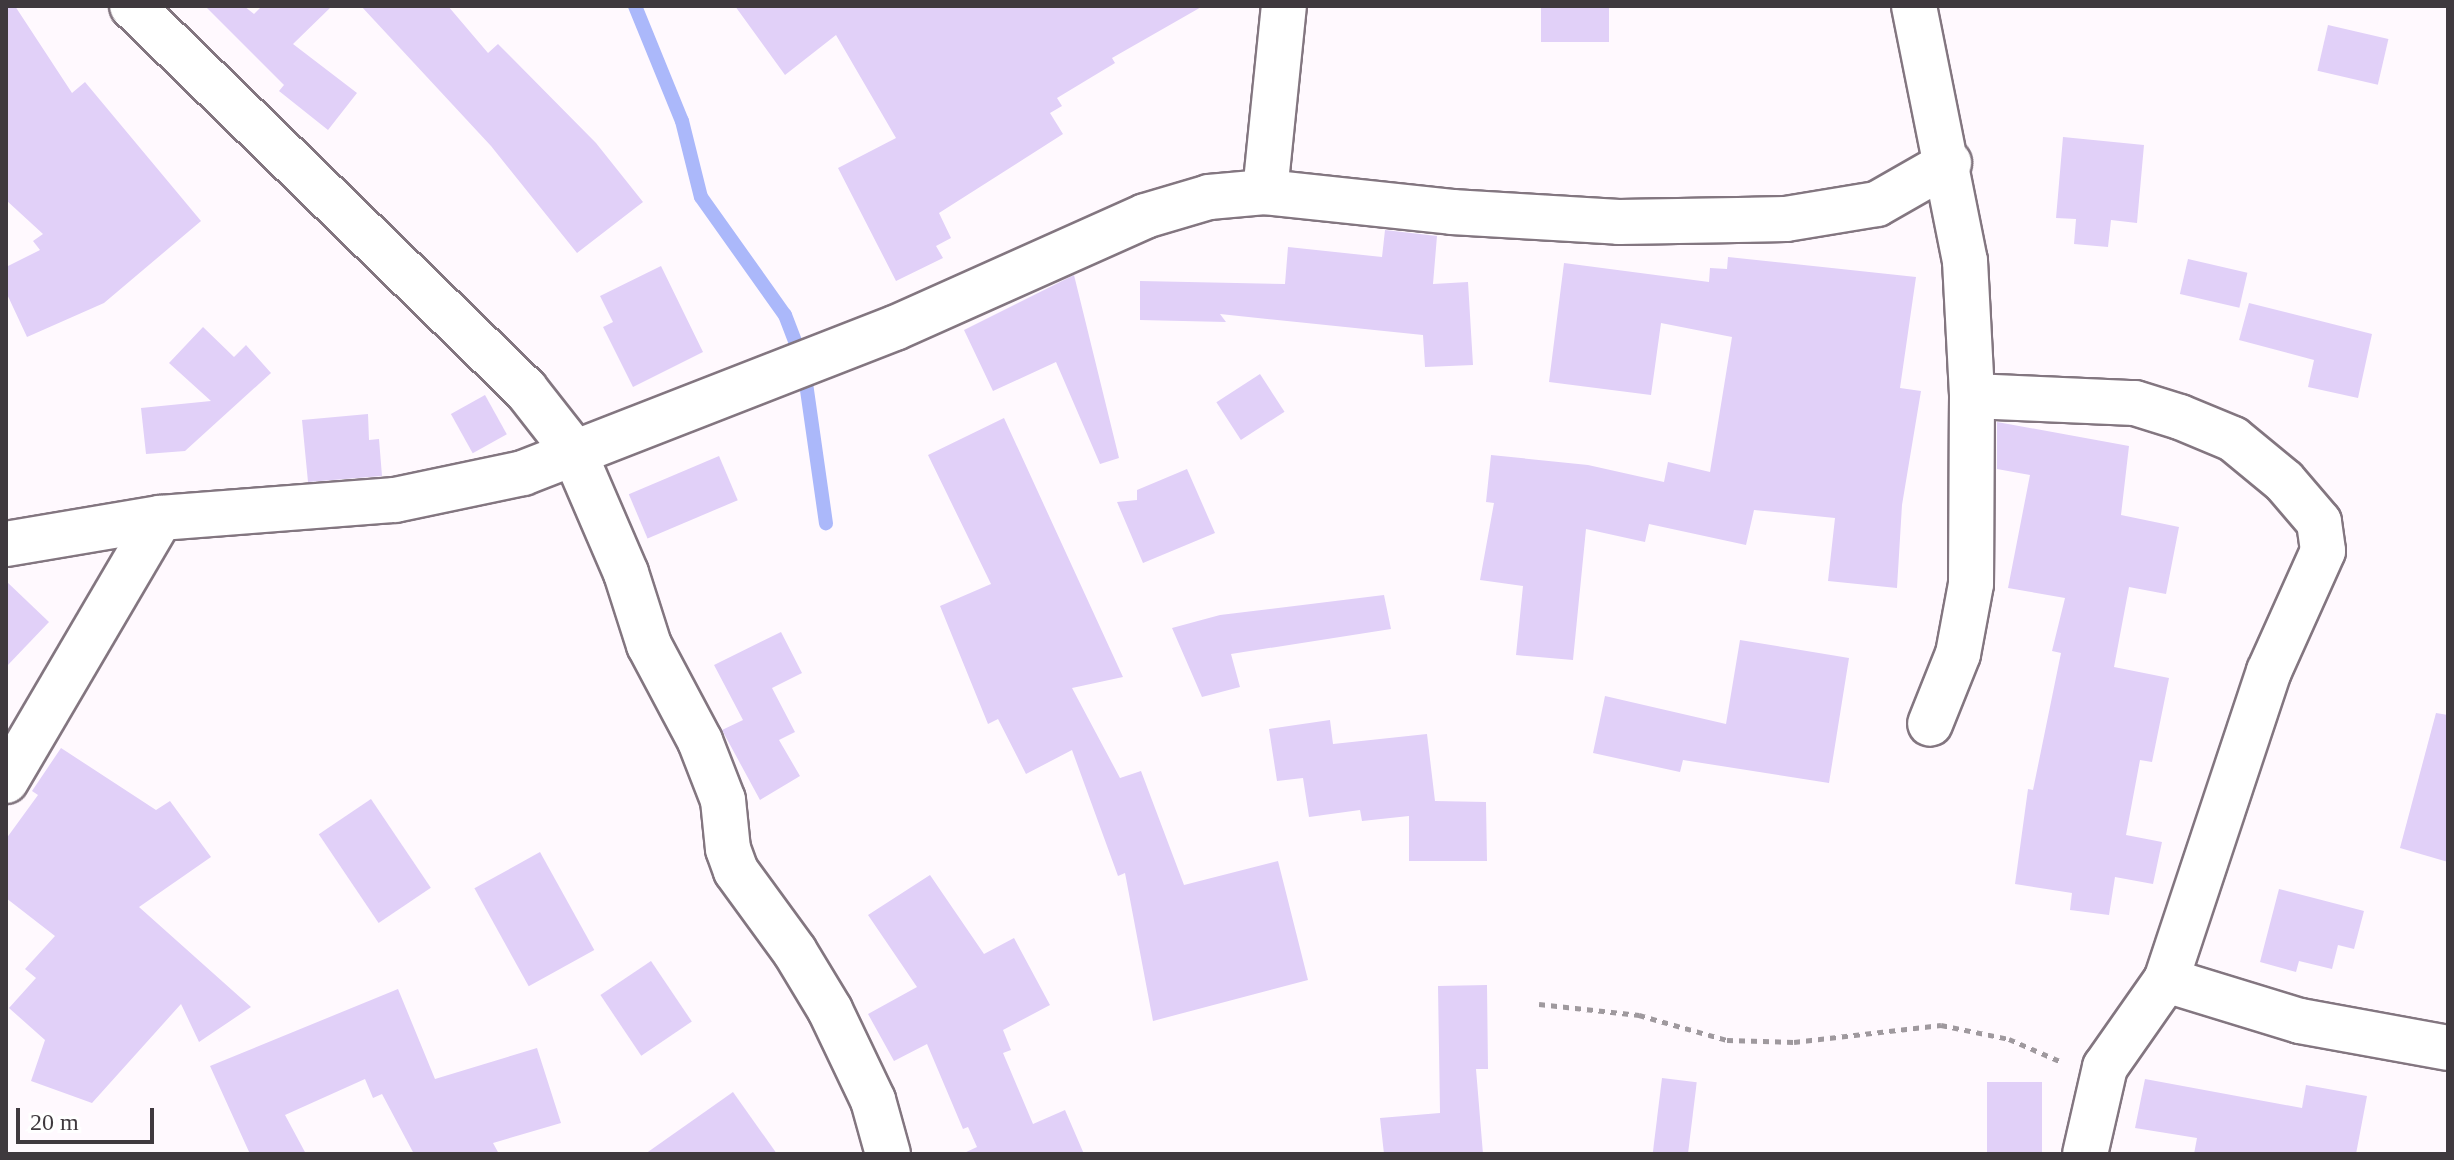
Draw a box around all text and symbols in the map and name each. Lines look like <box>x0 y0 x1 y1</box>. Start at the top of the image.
scale bar <box>20 1092 158 1142</box>
text: 20 m <box>30 1109 79 1135</box>

